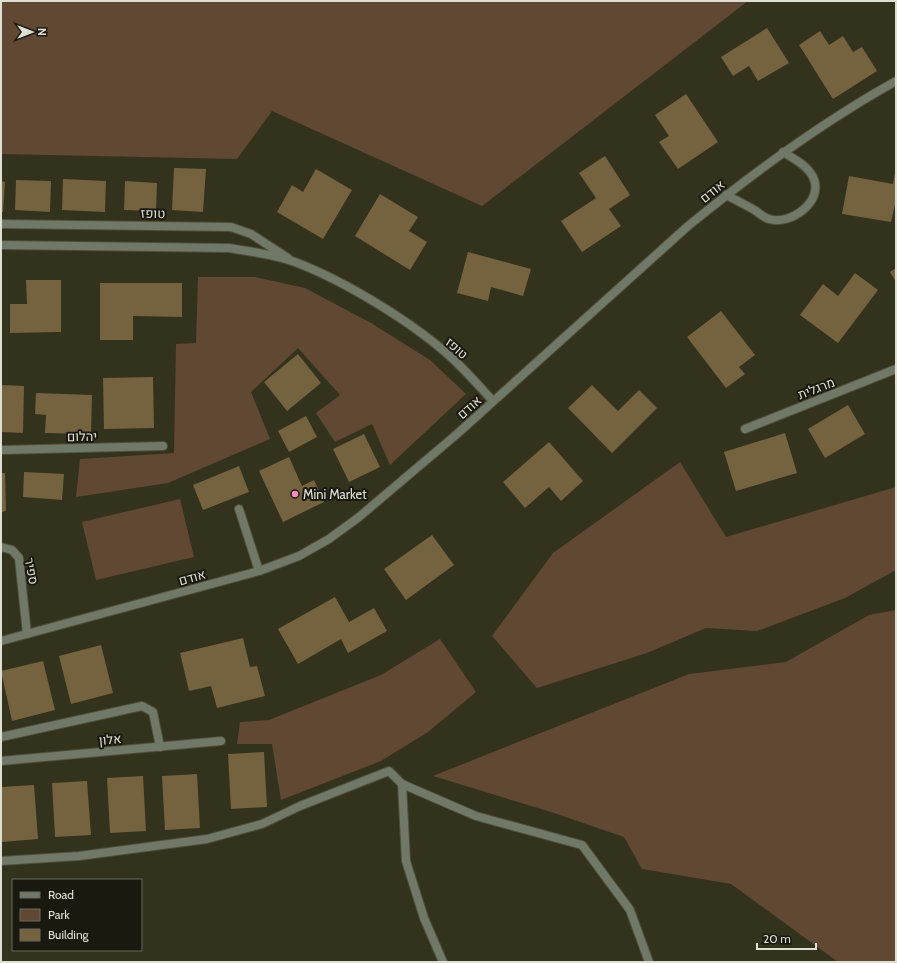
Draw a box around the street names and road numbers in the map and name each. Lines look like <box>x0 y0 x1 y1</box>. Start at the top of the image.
street label: אודם <box>696 176 728 206</box>
street label: טופז <box>141 205 165 221</box>
street label: טופז <box>443 334 471 362</box>
street label: מרגלית <box>795 374 837 402</box>
street label: אודם <box>454 392 484 422</box>
street label: יהלום <box>67 428 97 444</box>
street label: ספיר <box>22 556 42 586</box>
street label: אודם <box>177 566 207 588</box>
street label: אלון <box>98 730 122 748</box>

